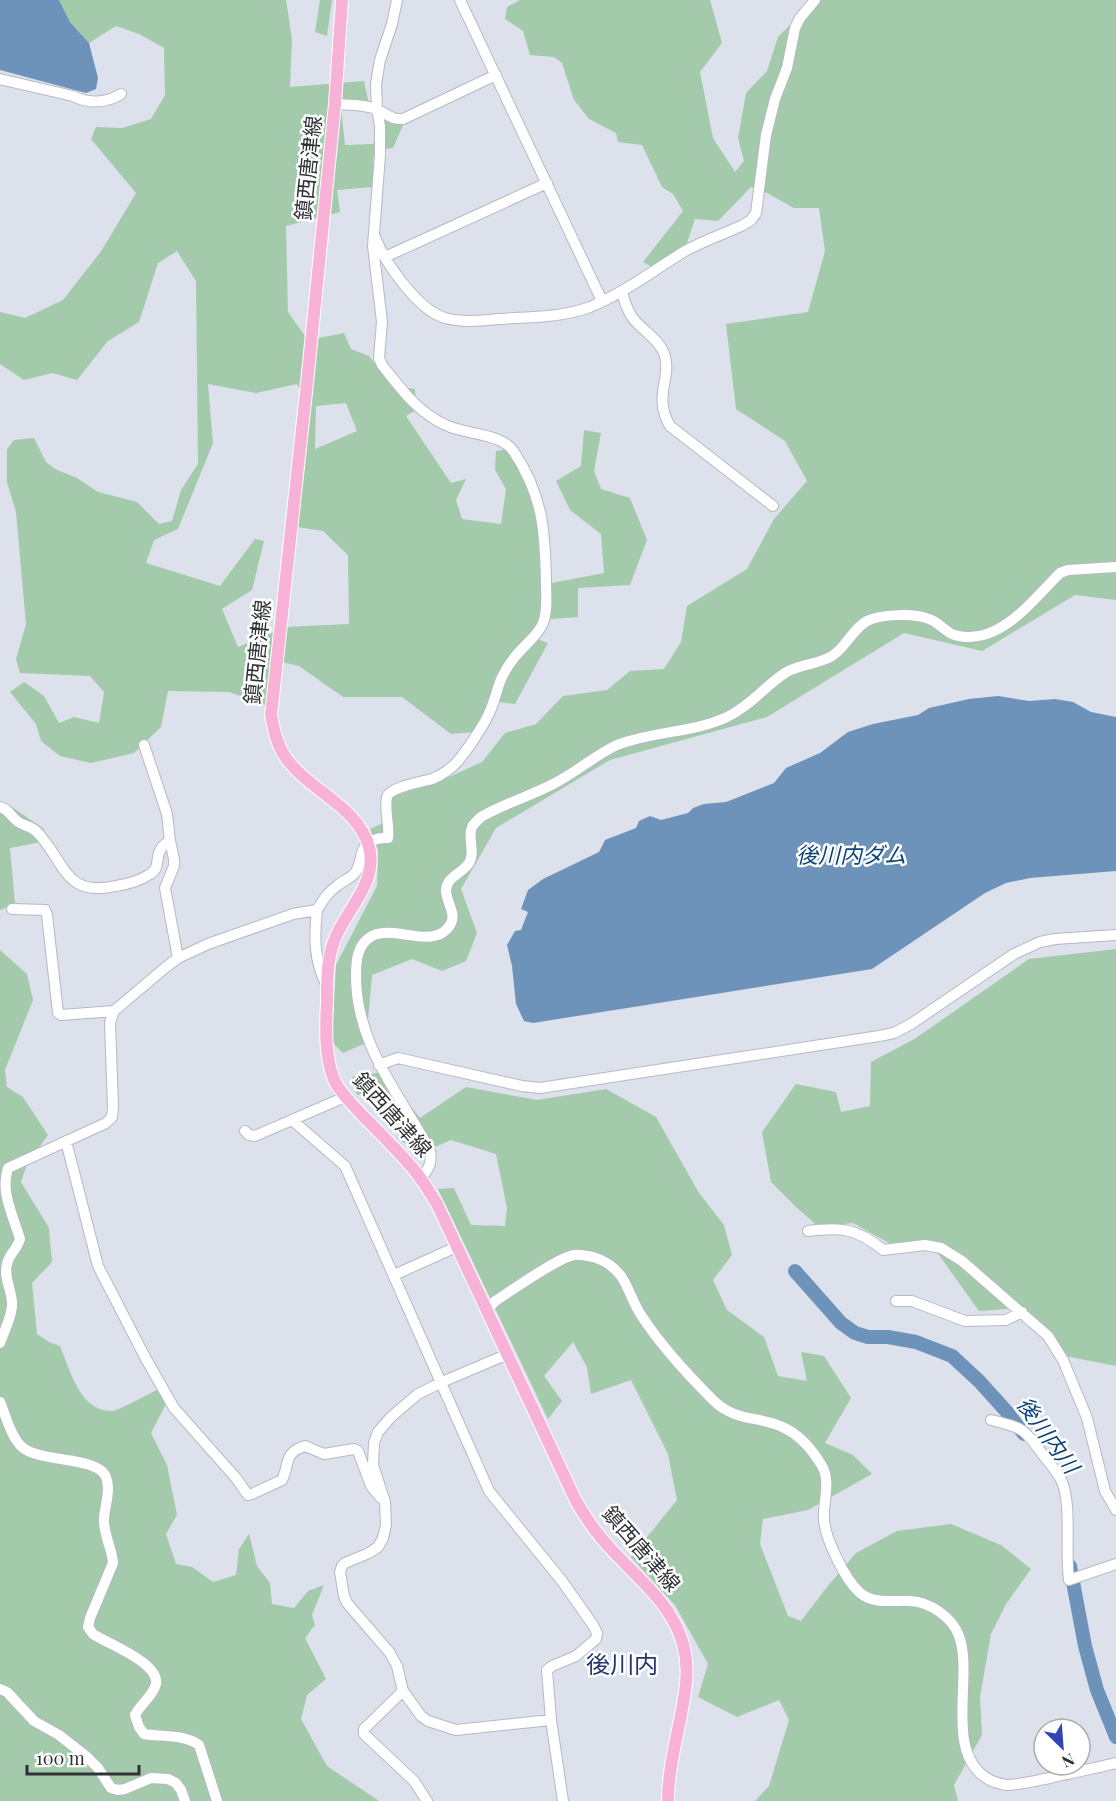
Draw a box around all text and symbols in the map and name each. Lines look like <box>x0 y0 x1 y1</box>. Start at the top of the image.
street label: 鎮西唐津線 <box>288 114 326 221</box>
street label: 鎮西唐津線 <box>237 598 275 705</box>
water label: 後川内ダム <box>796 839 906 869</box>
street label: 鎮西唐津線 <box>348 1065 439 1162</box>
water label: 後川内川 <box>1011 1390 1088 1480</box>
street label: 鎮西唐津線 <box>598 1499 688 1596</box>
district label: 後川内 <box>586 1647 658 1679</box>
north arrow <box>1032 1717 1092 1777</box>
scale bar <box>27 1738 140 1776</box>
text: 100 m <box>36 1746 85 1770</box>
text: N <box>1058 1749 1078 1773</box>

